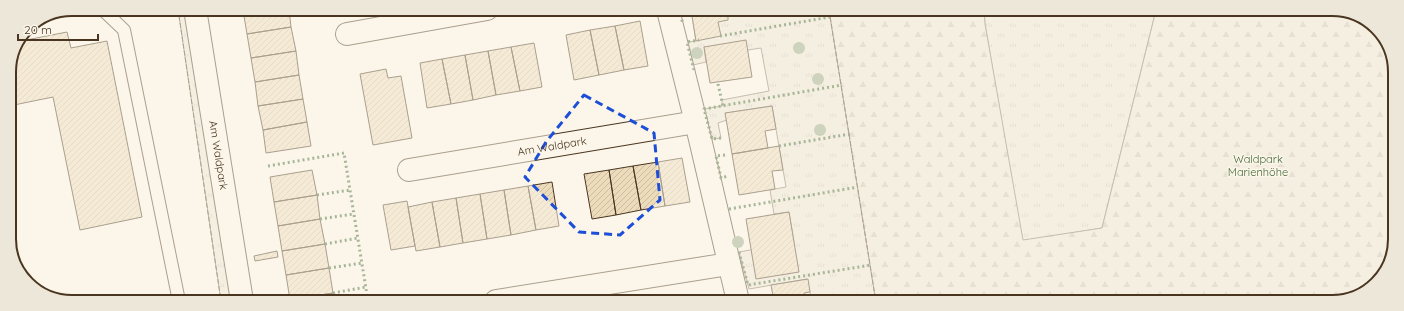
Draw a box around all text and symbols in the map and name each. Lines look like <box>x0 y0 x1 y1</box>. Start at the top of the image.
scale bar <box>18 16 98 42</box>
text: 20 m <box>24 22 52 37</box>
street label: Am Waldpark <box>206 119 231 191</box>
street label: Am Waldpark <box>516 133 588 159</box>
park label: Waldpark Marienhöhe <box>1228 152 1288 179</box>

